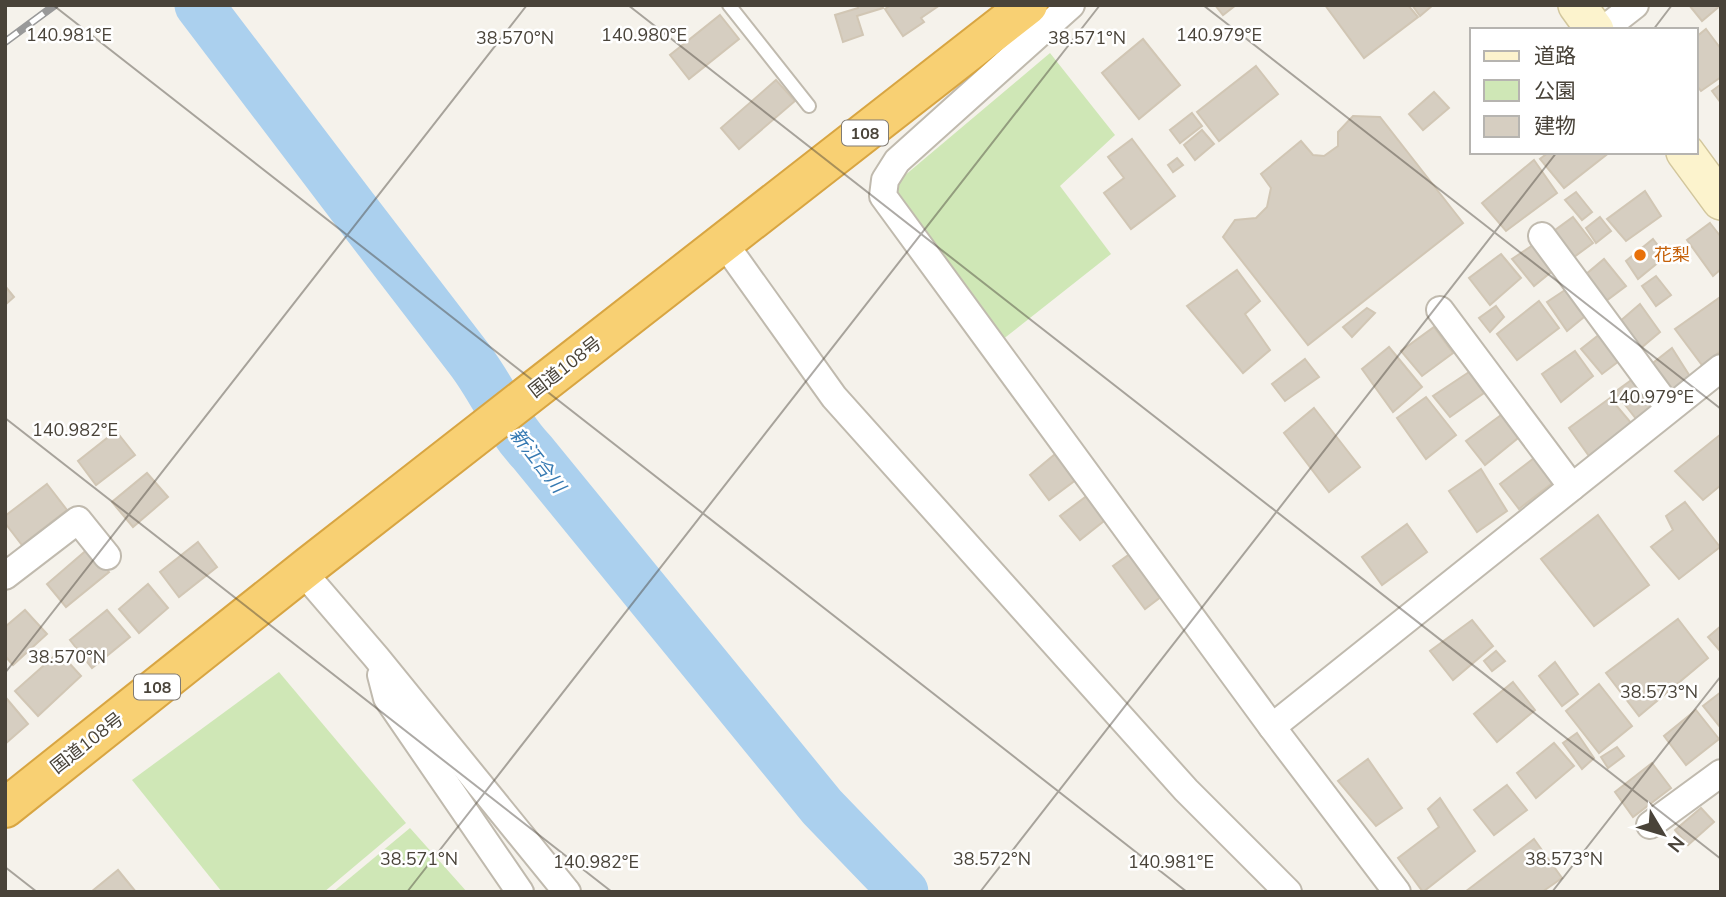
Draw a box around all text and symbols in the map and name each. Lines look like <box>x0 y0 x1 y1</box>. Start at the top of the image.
text: 140.981°E <box>26 23 112 47</box>
text: 140.980°E <box>601 23 687 47</box>
text: 140.979°E <box>1176 23 1262 47</box>
text: 38.570°N <box>476 26 554 50</box>
text: 38.571°N <box>1048 26 1126 50</box>
legend <box>1470 28 1698 154</box>
text: 道路 <box>1534 42 1576 70</box>
text: 公園 <box>1534 77 1576 105</box>
text: 建物 <box>1534 112 1576 140</box>
road number: 108 <box>842 120 888 146</box>
place label: 花梨 <box>1654 243 1690 267</box>
marker: 花梨 <box>1632 247 1648 263</box>
street label: 国道108号 <box>524 331 606 403</box>
text: 140.979°E <box>1608 385 1694 409</box>
text: 140.982°E <box>32 418 118 442</box>
water label: 新江合川 <box>504 423 572 500</box>
text: 38.570°N <box>28 645 106 669</box>
road number: 108 <box>134 674 180 700</box>
text: 38.573°N <box>1620 680 1698 704</box>
street label: 国道108号 <box>46 707 128 779</box>
north arrow <box>1628 799 1698 869</box>
text: N <box>1661 830 1690 857</box>
text: 38.571°N <box>380 847 458 871</box>
text: 38.572°N <box>953 847 1031 871</box>
text: 38.573°N <box>1525 847 1603 871</box>
text: 140.982°E <box>553 850 639 874</box>
text: 140.981°E <box>1128 850 1214 874</box>

